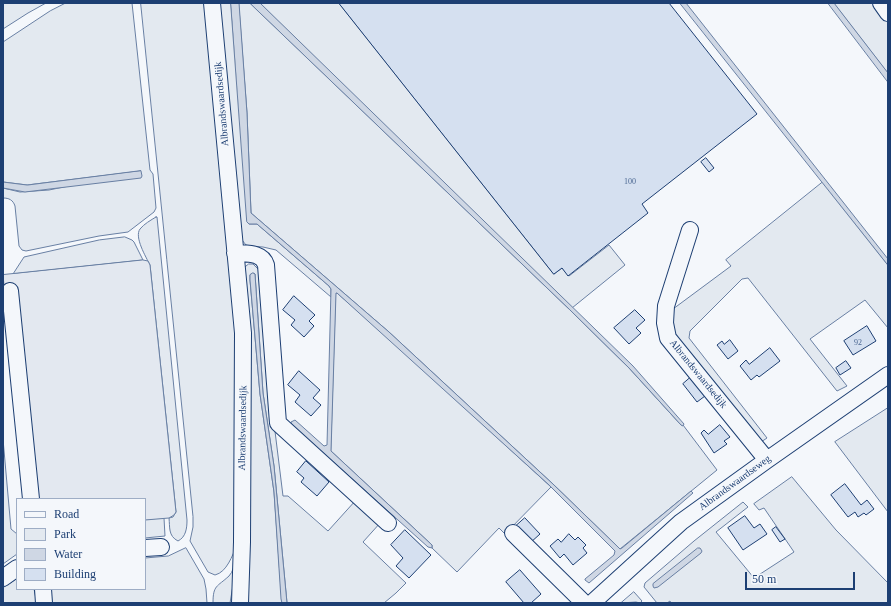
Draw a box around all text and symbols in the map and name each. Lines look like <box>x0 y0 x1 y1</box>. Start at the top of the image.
street label: Albrandswaardsedijk <box>212 61 232 147</box>
house number: 100 <box>624 177 636 187</box>
street label: Albrandswaardsedijk <box>667 337 729 411</box>
house number: 92 <box>854 338 862 348</box>
street label: Albrandswaardsedijk <box>236 385 250 471</box>
street label: Albrandswaardseweg <box>697 453 773 513</box>
legend <box>16 498 146 590</box>
text: Road <box>54 507 79 521</box>
text: Park <box>54 527 76 541</box>
text: Water <box>54 547 82 561</box>
scale bar <box>747 564 857 590</box>
text: Building <box>54 567 96 581</box>
text: 50 m <box>752 572 776 586</box>

